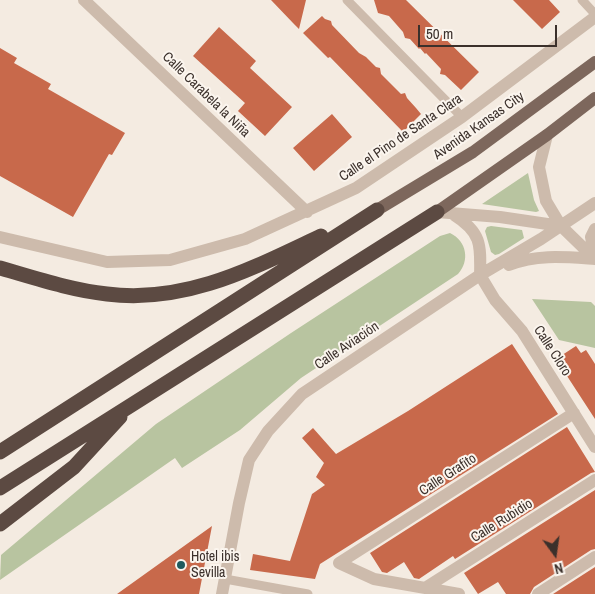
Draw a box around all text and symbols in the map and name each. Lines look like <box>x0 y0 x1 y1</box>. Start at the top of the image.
scale bar <box>420 15 559 47</box>
text: 50 m <box>426 23 453 44</box>
street label: Calle Carabela la Niña <box>159 49 253 141</box>
street label: Avenida Kansas City <box>430 88 528 164</box>
street label: Calle el Pino de Santa Clara <box>336 91 466 185</box>
street label: Calle Aviación <box>312 318 382 374</box>
street label: Calle Cloro <box>529 323 575 379</box>
street label: Calle Grafito <box>416 450 480 500</box>
street label: Calle Rubidio <box>468 495 536 547</box>
north arrow <box>530 529 580 579</box>
place label: Hotel ibis Sevilla <box>191 549 239 582</box>
marker: Hotel ibis Sevilla <box>175 559 187 571</box>
text: N <box>552 559 565 578</box>

